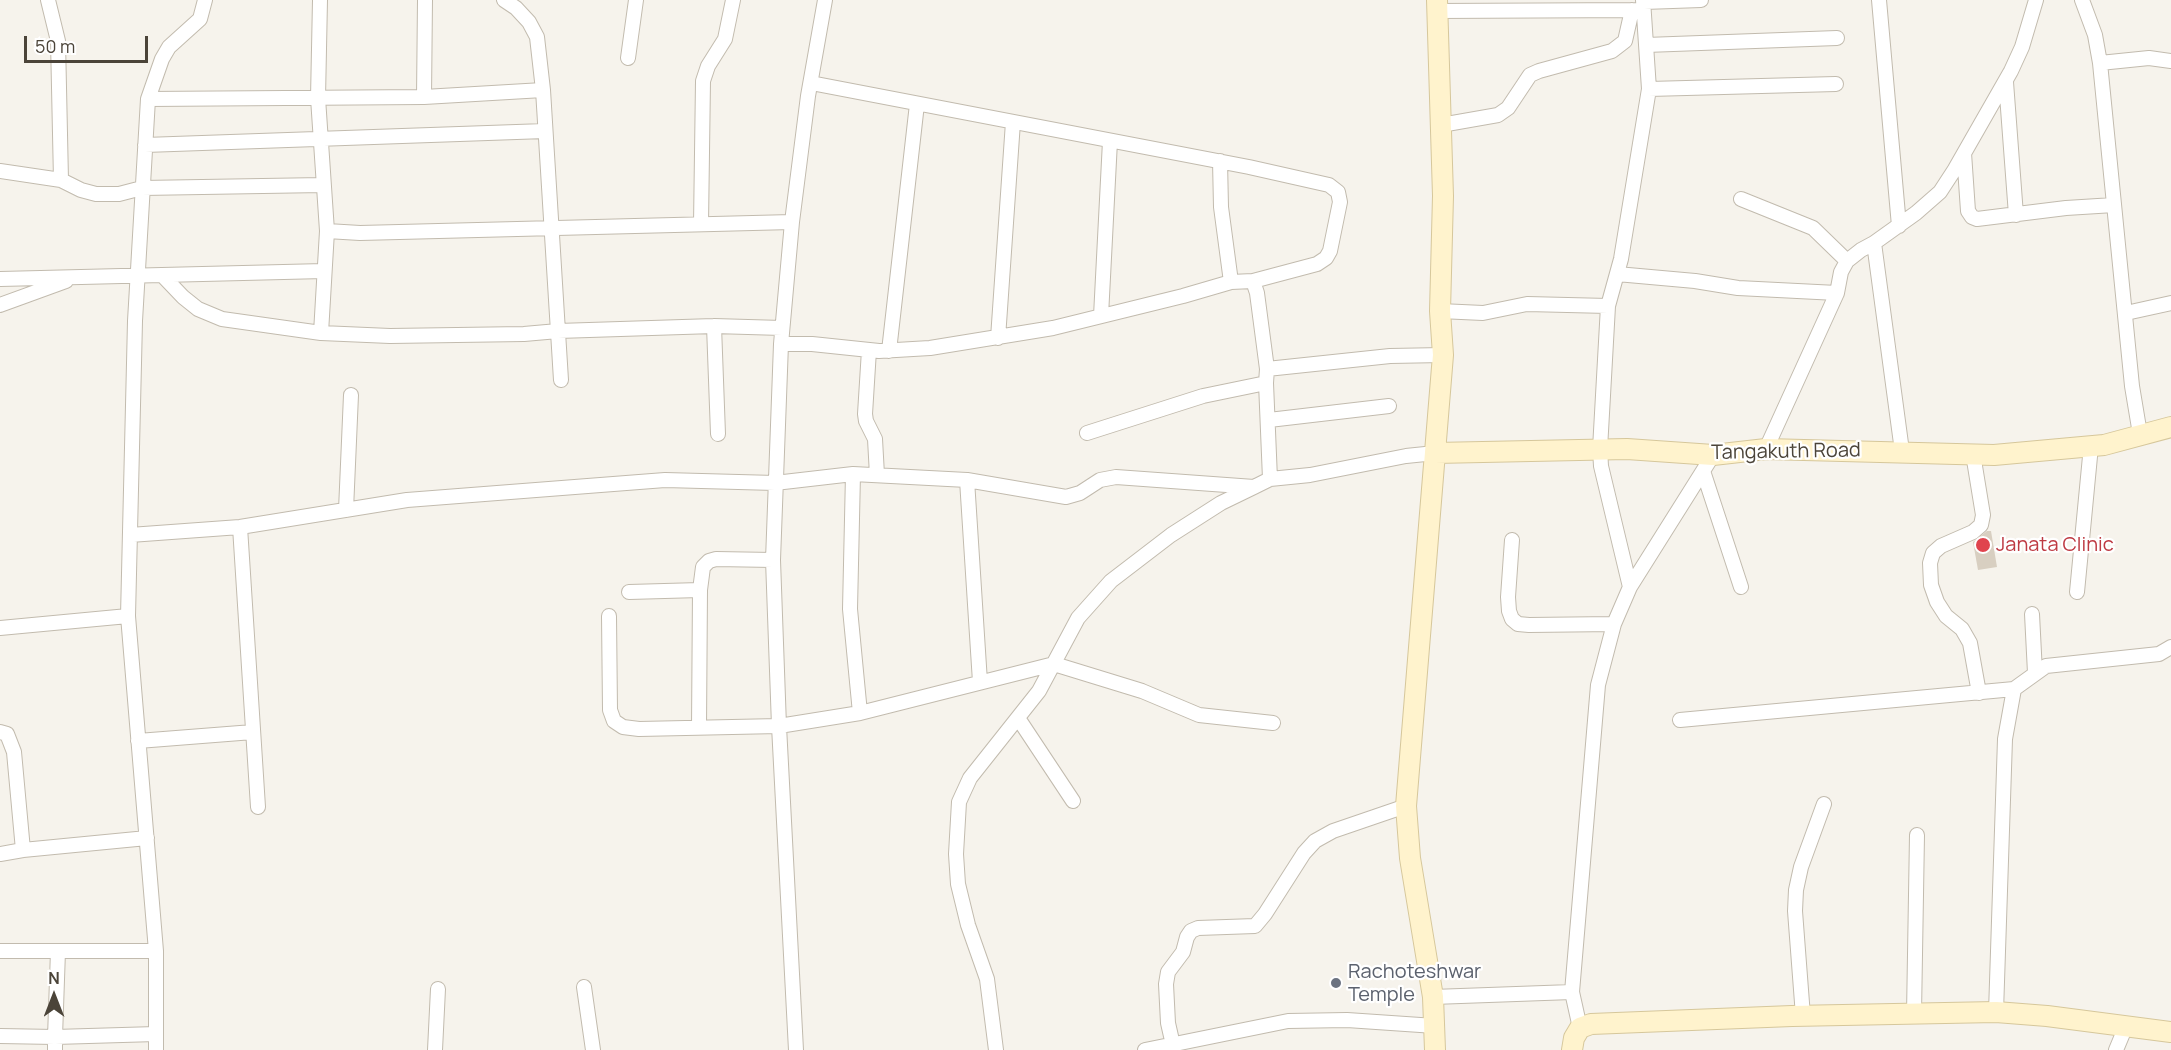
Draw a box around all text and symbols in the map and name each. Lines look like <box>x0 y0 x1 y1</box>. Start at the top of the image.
scale bar <box>27 24 152 62</box>
text: 50 m <box>35 34 75 58</box>
street label: Tangakuth Road <box>1711 439 1861 465</box>
place label: Janata Clinic <box>1996 533 2114 557</box>
marker: Janata Clinic <box>1974 536 1992 554</box>
place label: Rachoteshwar Temple <box>1348 960 1481 1007</box>
north arrow <box>24 966 84 1026</box>
text: N <box>48 967 60 989</box>
marker: Rachoteshwar Temple <box>1329 976 1343 990</box>

